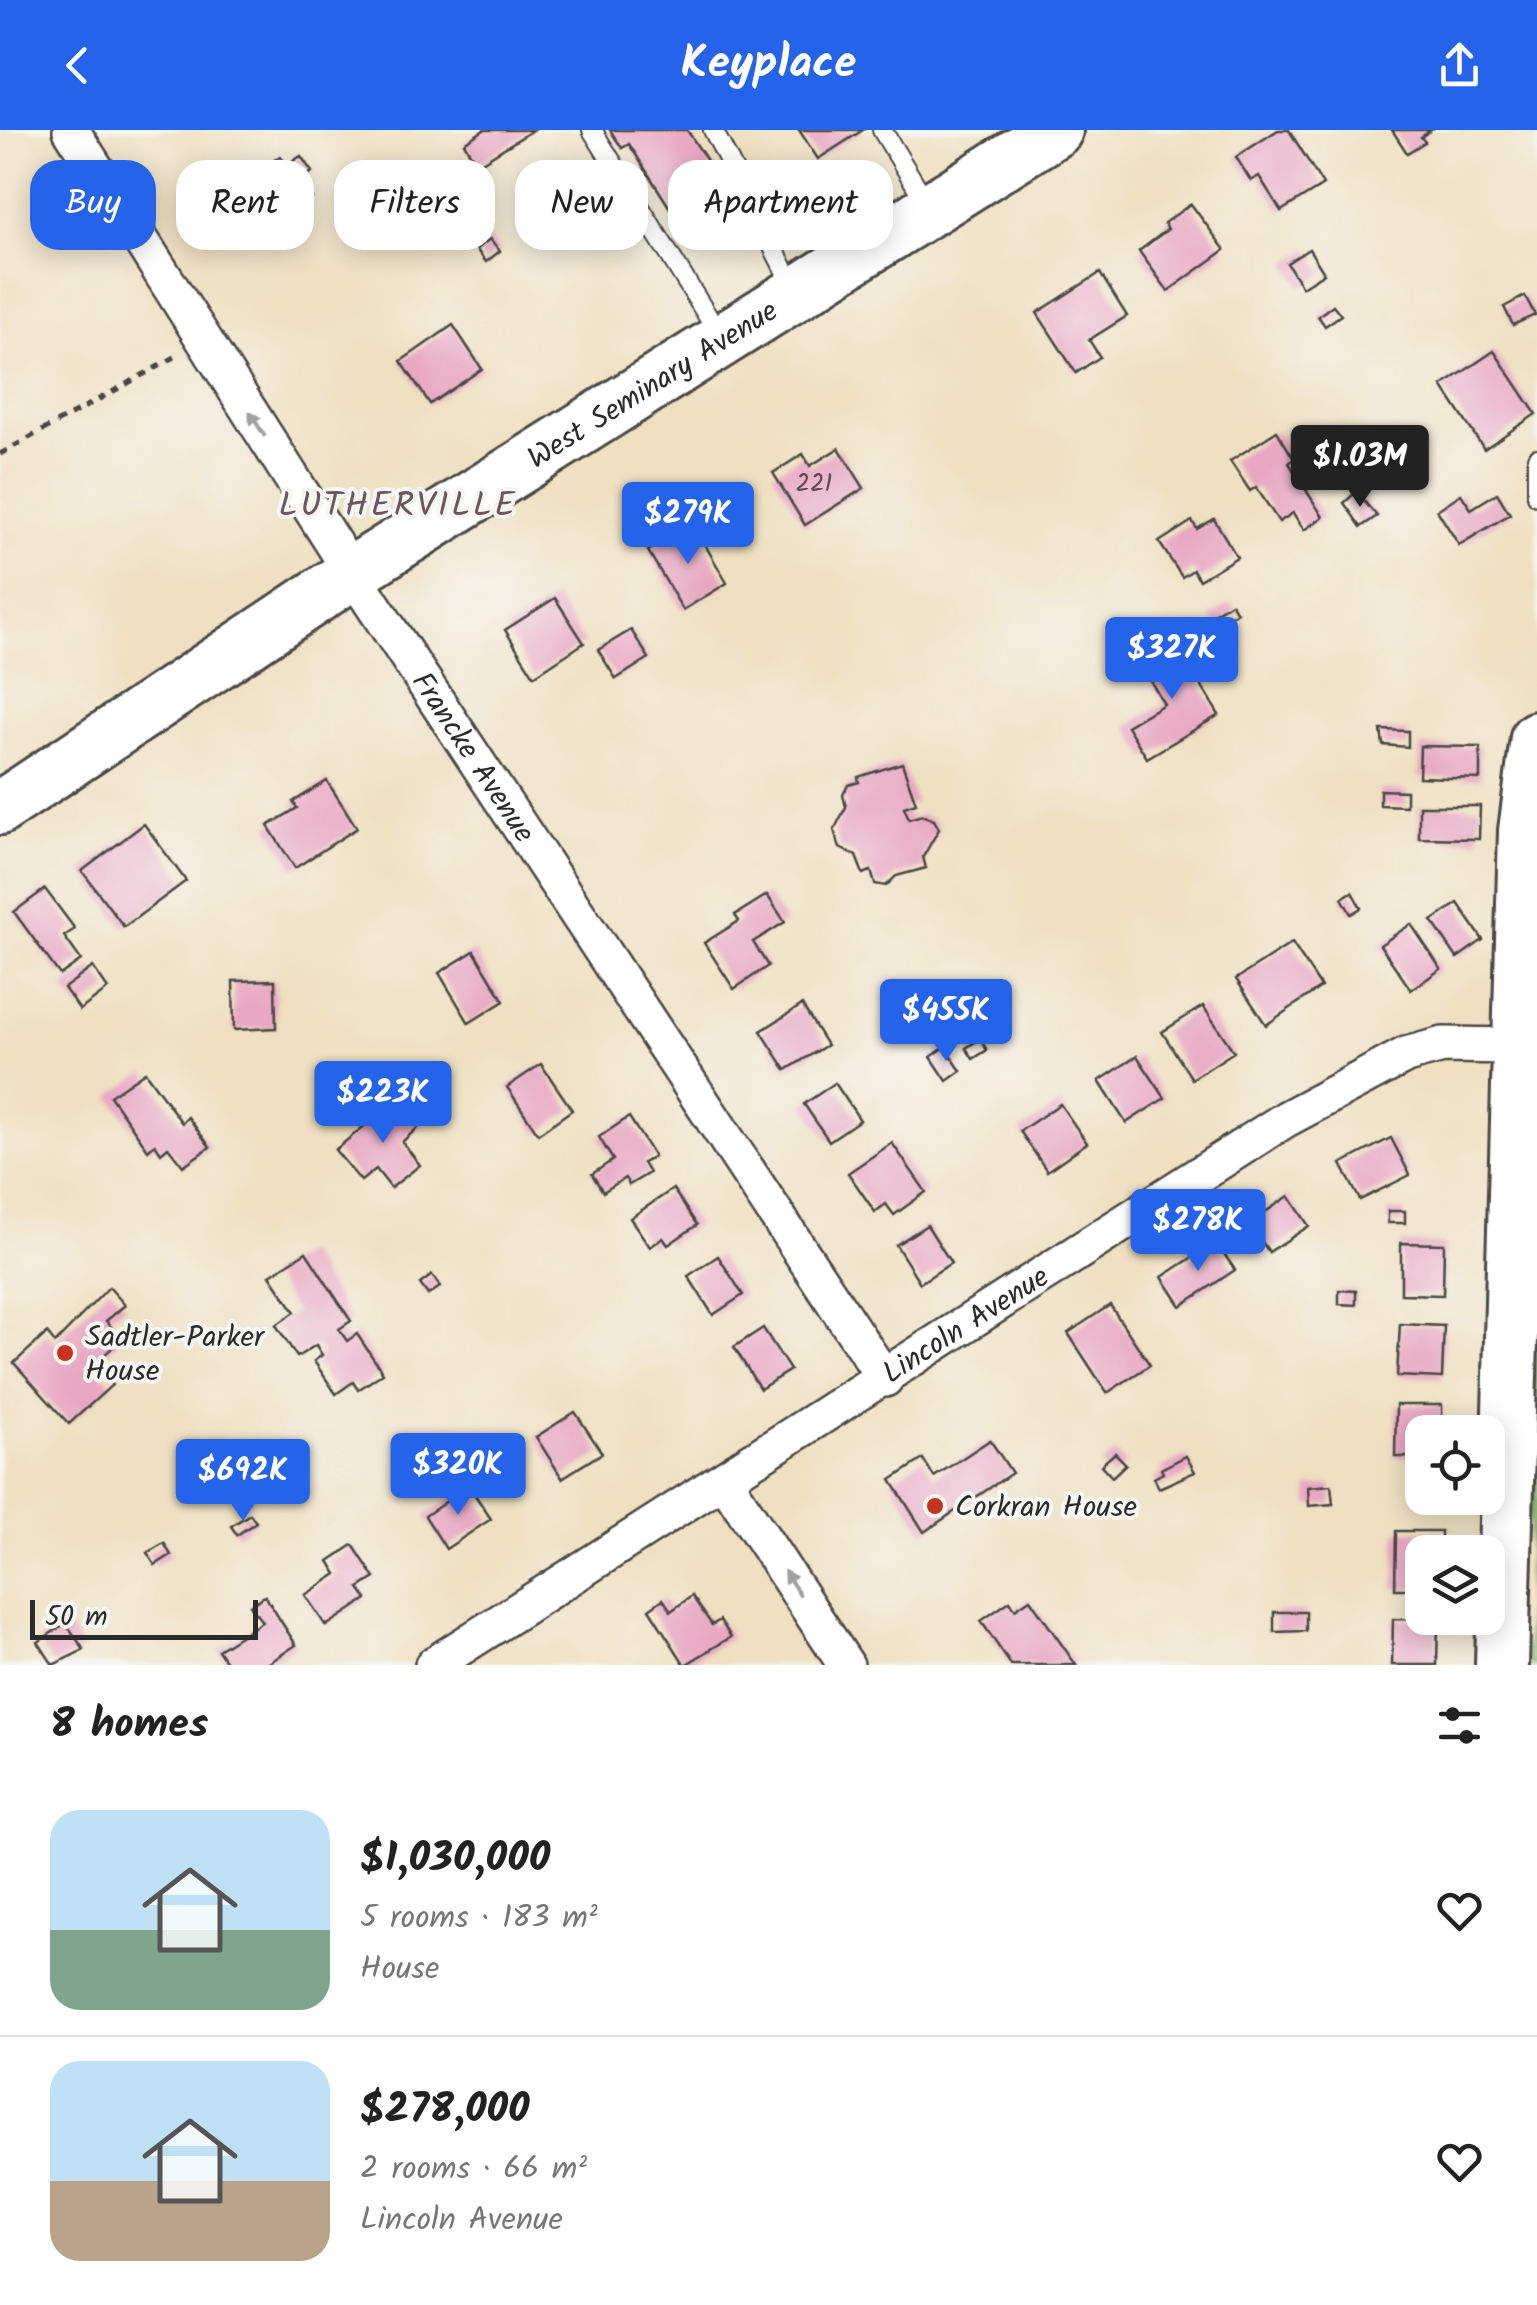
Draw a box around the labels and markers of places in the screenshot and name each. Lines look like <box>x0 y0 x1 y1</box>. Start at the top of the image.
pin: $1.03M <box>1279 425 1441 510</box>
pin: $279K <box>618 482 758 567</box>
pin: $327K <box>1102 617 1242 702</box>
pin: $455K <box>876 979 1016 1064</box>
pin: $223K <box>313 1061 453 1146</box>
pin: $278K <box>1128 1189 1268 1274</box>
place label: Sadtler-Parker House <box>85 1314 266 1396</box>
marker: Sadtler-Parker House <box>54 1342 76 1364</box>
pin: $320K <box>388 1433 528 1518</box>
pin: $692K <box>173 1439 313 1524</box>
place label: Corkran House <box>955 1484 1137 1532</box>
marker: Corkran House <box>924 1495 946 1517</box>

